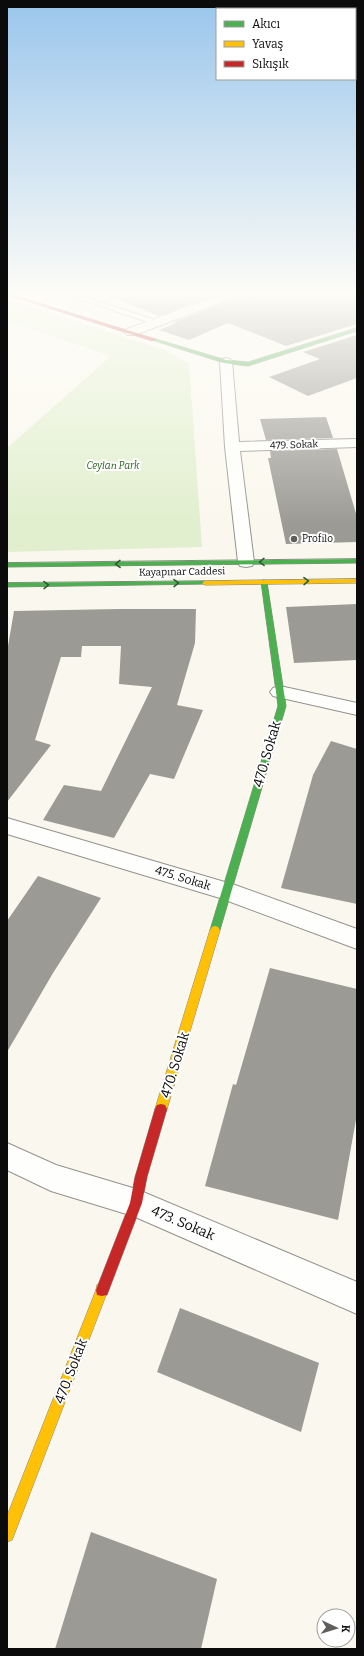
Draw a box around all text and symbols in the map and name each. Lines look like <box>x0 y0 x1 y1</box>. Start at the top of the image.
legend <box>216 8 356 80</box>
text: Akıcı <box>252 17 281 31</box>
text: Yavaş <box>252 37 284 51</box>
text: Sıkışık <box>252 57 289 71</box>
street label: 479. Sokak <box>270 438 319 452</box>
park label: Ceylan Park <box>87 460 140 472</box>
place label: Profilo <box>302 533 333 545</box>
marker: Profilo <box>289 534 299 544</box>
one-way arrow <box>259 558 265 566</box>
one-way arrow <box>115 560 121 568</box>
street label: Kayapınar Caddesi <box>139 565 225 579</box>
one-way arrow <box>303 577 309 585</box>
one-way arrow <box>173 579 179 587</box>
one-way arrow <box>43 581 49 589</box>
street label: 470. Sokak <box>249 719 285 789</box>
street label: 475. Sokak <box>153 863 213 893</box>
street label: 470. Sokak <box>157 1030 193 1100</box>
street label: 473. Sokak <box>149 1202 217 1244</box>
street label: 470. Sokak <box>51 1336 91 1406</box>
north arrow <box>316 1608 356 1648</box>
text: K <box>339 1624 352 1633</box>

